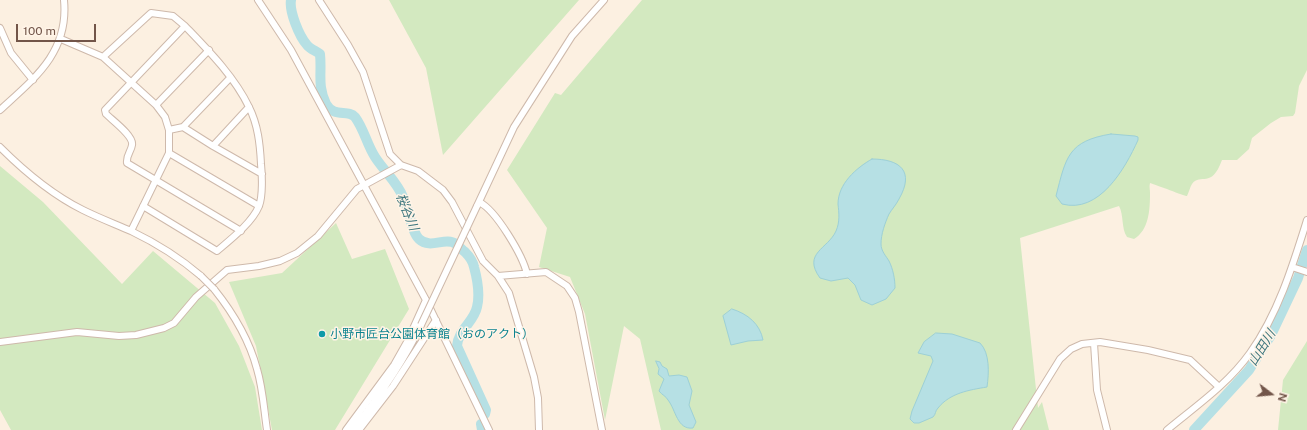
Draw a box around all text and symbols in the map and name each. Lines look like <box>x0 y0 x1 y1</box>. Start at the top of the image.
scale bar <box>18 16 98 42</box>
text: 100 m <box>23 24 56 38</box>
water label: 桜谷川 <box>392 191 422 233</box>
place label: 小野市匠台公園体育館（おのアクト） <box>330 327 534 341</box>
water label: 山田川 <box>1245 327 1279 369</box>
marker: 小野市匠台公園体育館（おのアクト） <box>317 329 327 339</box>
north arrow <box>1251 374 1291 414</box>
text: N <box>1276 392 1289 403</box>

